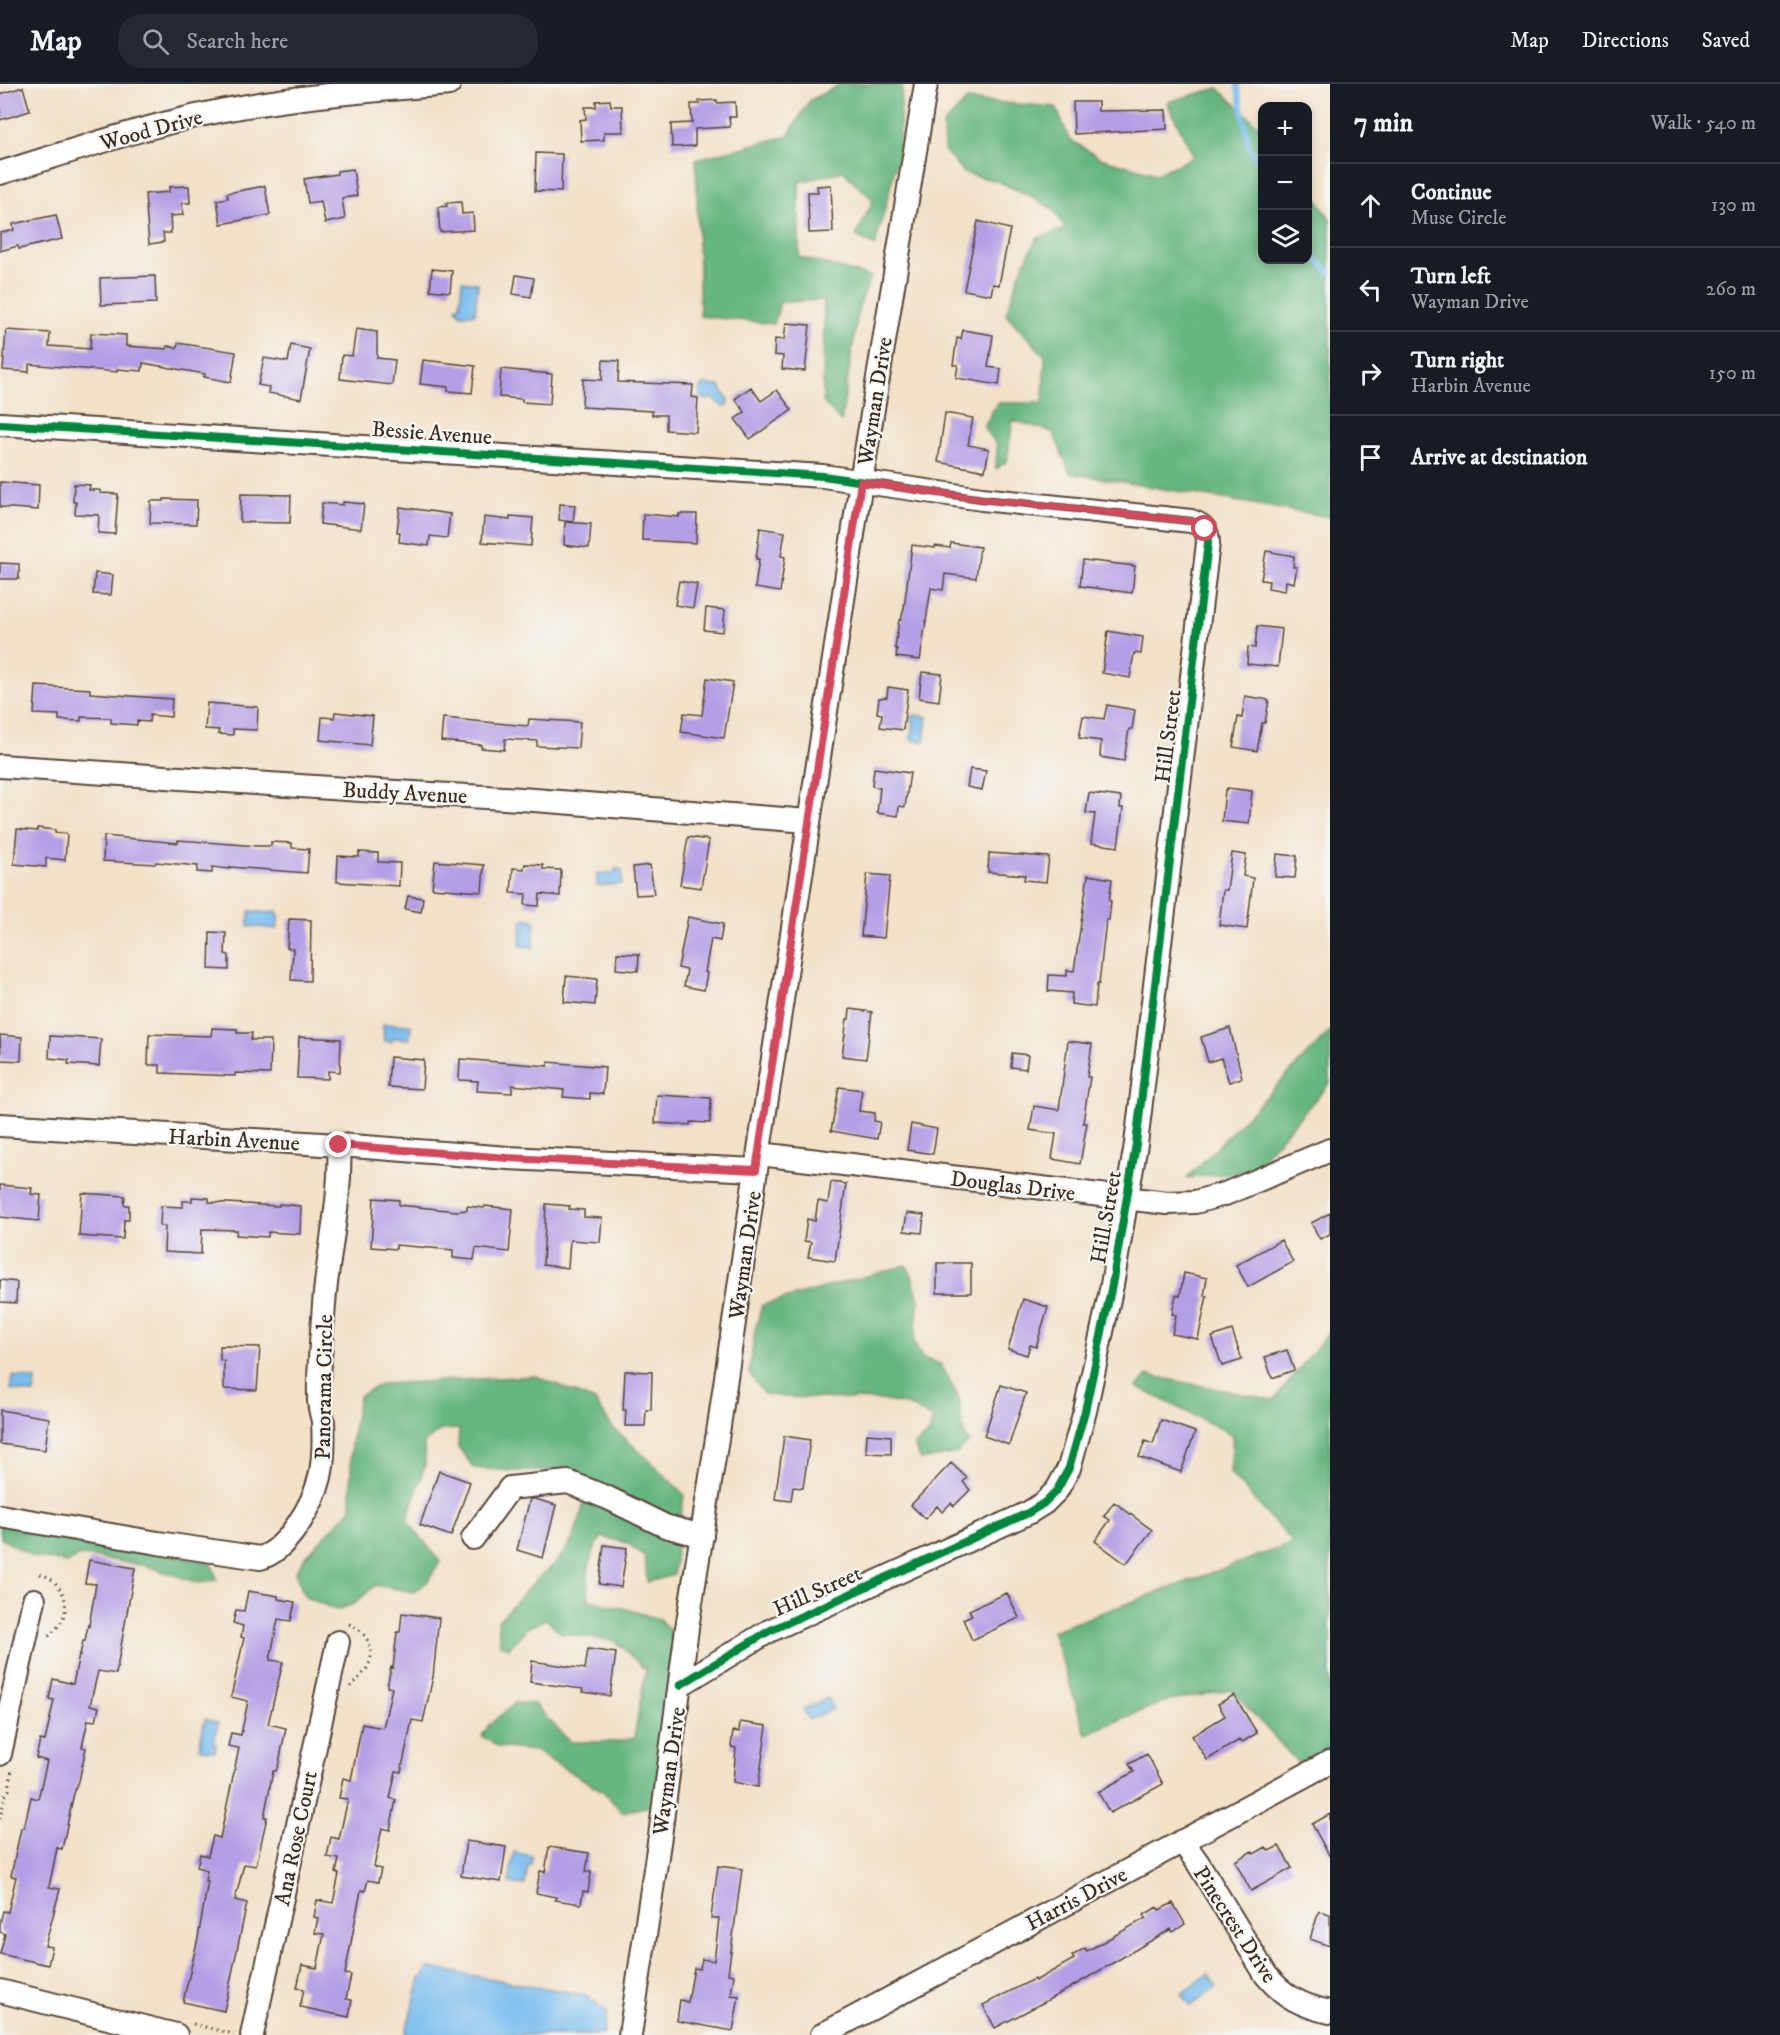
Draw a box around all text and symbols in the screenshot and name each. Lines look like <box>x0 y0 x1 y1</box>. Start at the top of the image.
search box <box>118 14 538 68</box>
text: Map <box>30 24 82 59</box>
icon: search <box>139 25 172 58</box>
text: Search here <box>187 28 288 55</box>
text: Map <box>1510 28 1549 54</box>
text: Directions <box>1582 28 1669 54</box>
text: Saved <box>1702 28 1750 54</box>
map controls <box>1258 102 1312 264</box>
button: + <box>1258 102 1312 156</box>
street label: Wood Drive <box>96 104 206 157</box>
text: 7 min <box>1354 107 1413 140</box>
text: Walk · 540 m <box>1651 111 1756 136</box>
button: − <box>1258 156 1312 210</box>
text: Continue <box>1411 179 1492 206</box>
icon: ahead <box>1354 189 1387 222</box>
text: 130 m <box>1711 193 1756 218</box>
text: Muse Circle <box>1411 206 1506 231</box>
button: layers <box>1258 210 1312 264</box>
text: Turn left <box>1411 263 1491 290</box>
icon: left <box>1354 273 1387 306</box>
text: 260 m <box>1706 277 1756 302</box>
text: Wayman Drive <box>1411 290 1529 315</box>
street label: Wayman Drive <box>852 335 899 468</box>
text: Turn right <box>1411 347 1504 374</box>
icon: right <box>1354 357 1387 390</box>
text: 150 m <box>1709 361 1756 386</box>
text: Harbin Avenue <box>1411 374 1531 399</box>
street label: Bessie Avenue <box>371 416 493 451</box>
icon: arrive <box>1354 441 1387 474</box>
text: Arrive at destination <box>1411 444 1588 471</box>
route start <box>1191 515 1217 541</box>
street label: Hill Street <box>1149 688 1188 785</box>
street label: Buddy Avenue <box>342 777 468 810</box>
street label: Harbin Avenue <box>167 1124 300 1157</box>
route end <box>325 1131 351 1157</box>
street label: Douglas Drive <box>949 1165 1077 1208</box>
street label: Hill Street <box>1085 1169 1128 1266</box>
street label: Wayman Drive <box>723 1189 768 1322</box>
street label: Panorama Circle <box>310 1314 339 1460</box>
street label: Hill Street <box>769 1560 866 1623</box>
street label: Wayman Drive <box>647 1705 692 1838</box>
street label: Ana Rose Court <box>269 1768 324 1908</box>
street label: Harris Drive <box>1021 1861 1132 1937</box>
street label: Pinecrest Drive <box>1187 1861 1283 1988</box>

